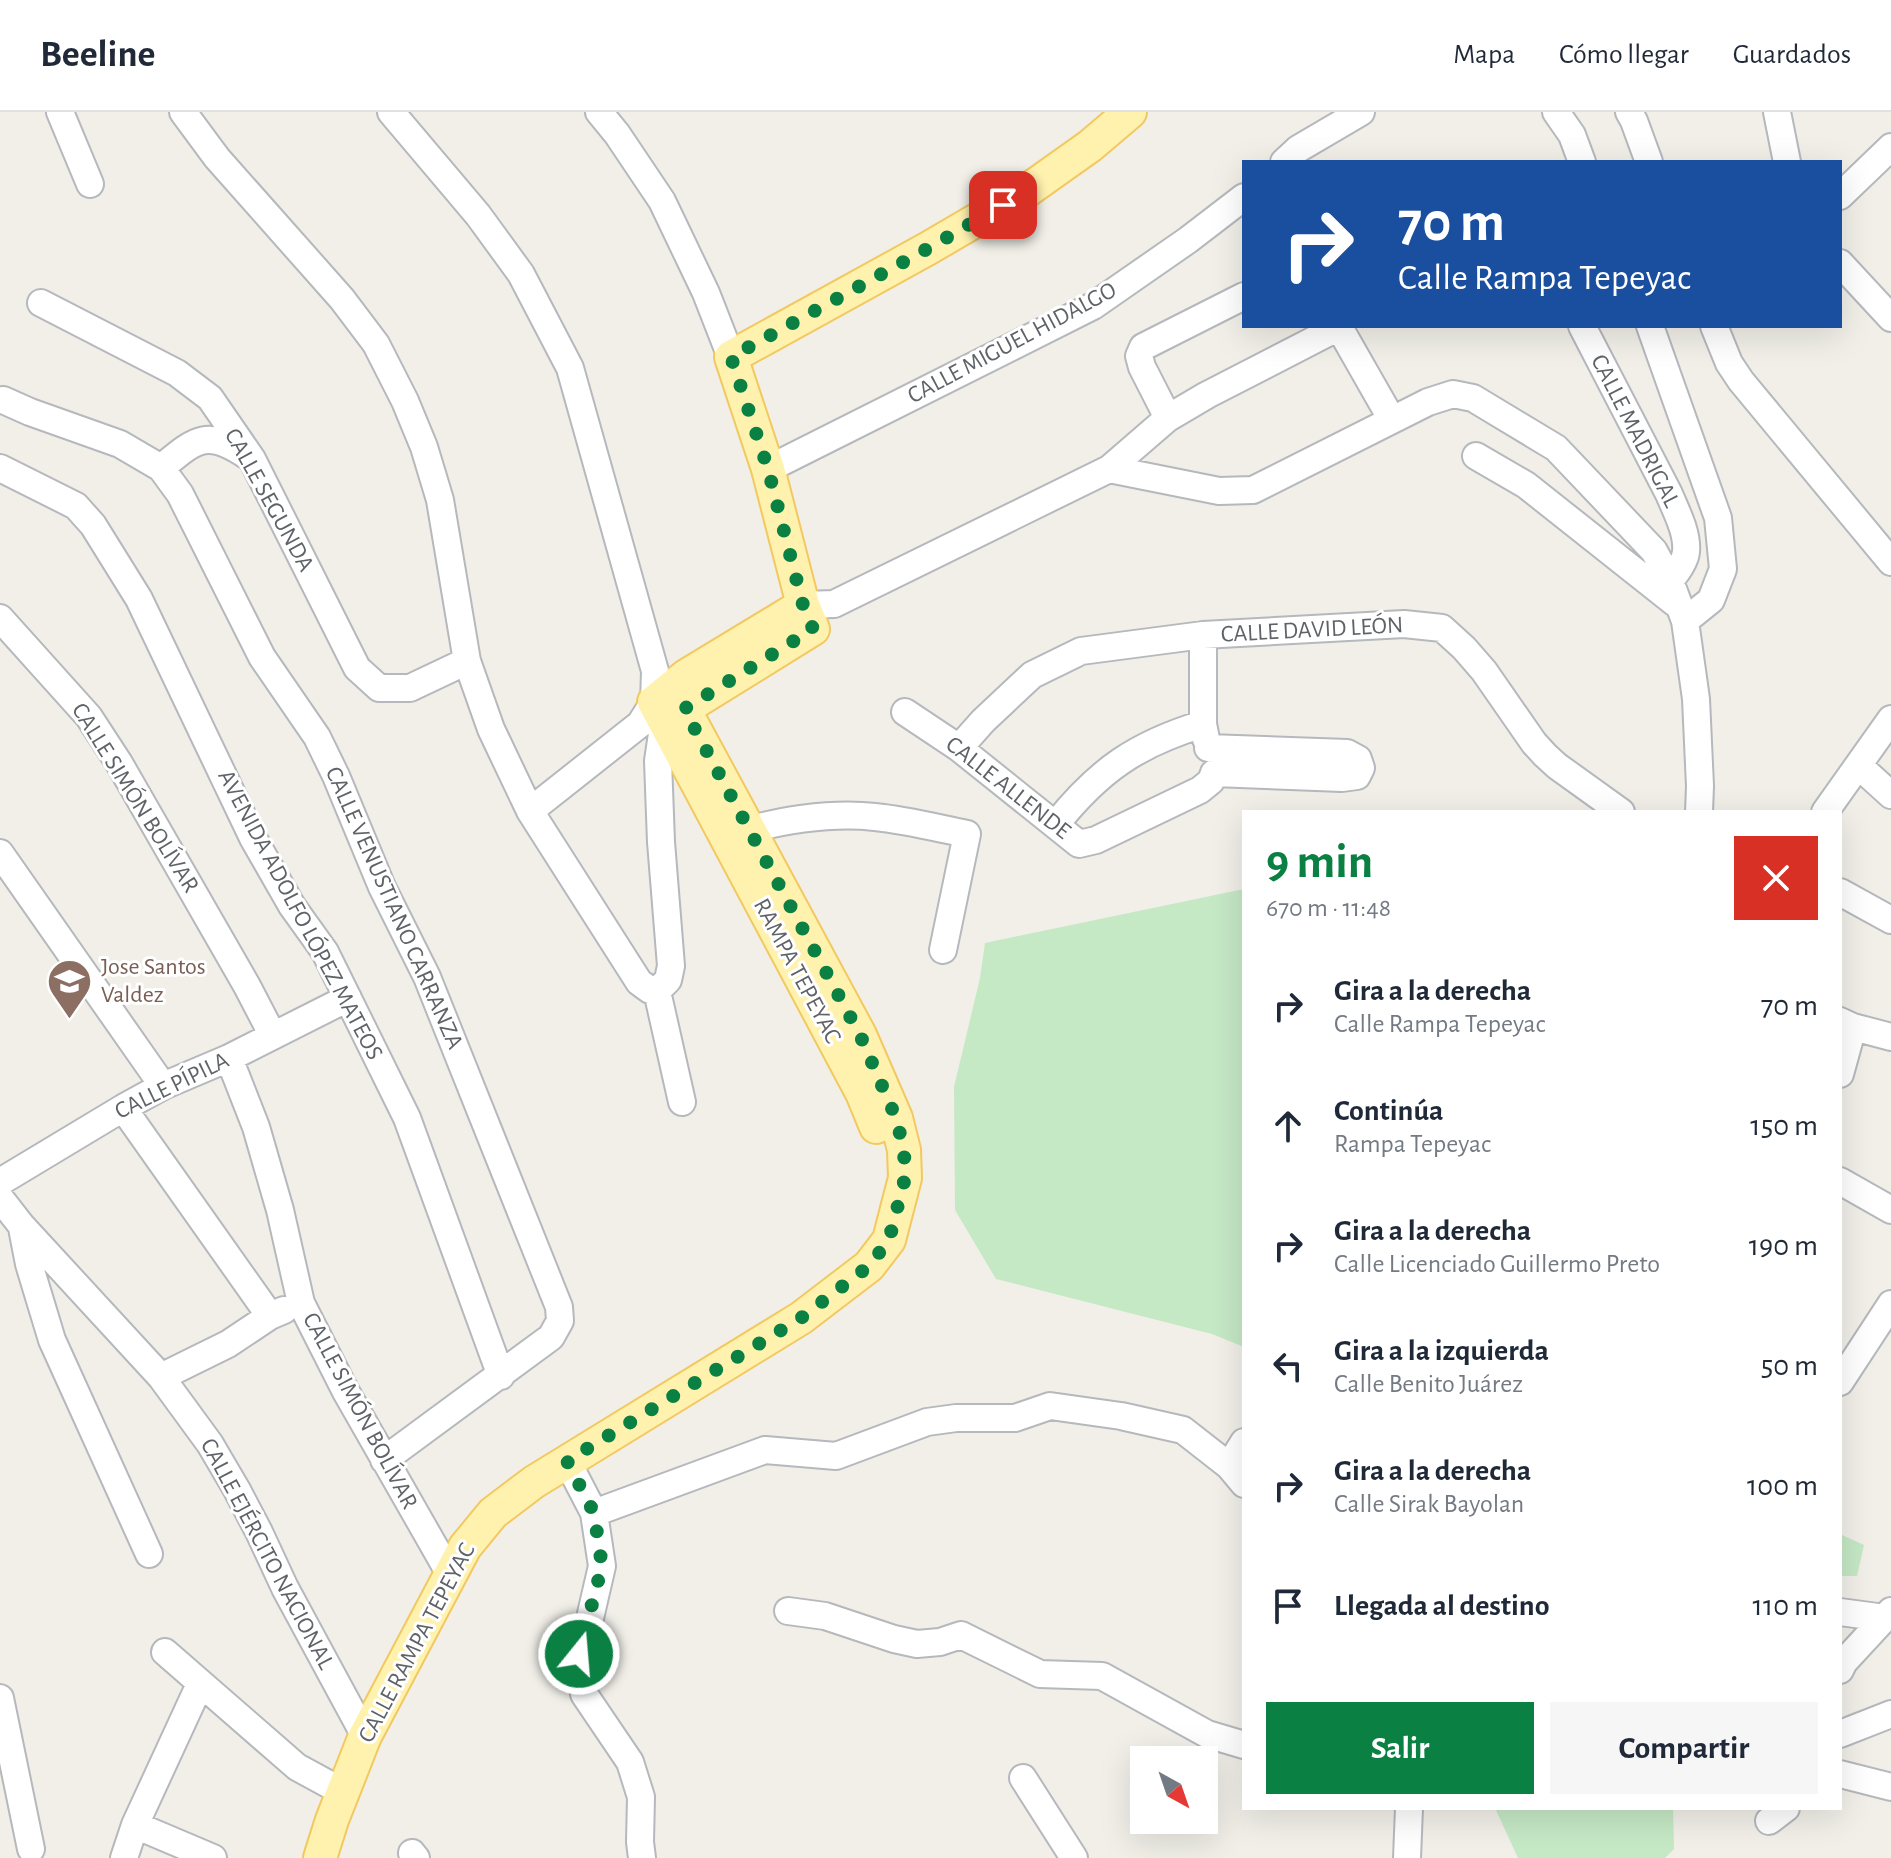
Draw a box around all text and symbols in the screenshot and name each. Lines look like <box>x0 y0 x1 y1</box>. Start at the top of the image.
text: Beeline <box>40 36 155 74</box>
text: Mapa <box>1453 41 1515 69</box>
text: Cómo llegar <box>1559 41 1689 69</box>
text: Guardados <box>1733 41 1851 69</box>
pin <box>969 171 1037 239</box>
icon: arrive <box>981 183 1025 227</box>
icon: right <box>1266 192 1370 296</box>
text: 70 m <box>1398 195 1505 251</box>
text: Calle Rampa Tepeyac <box>1398 260 1691 296</box>
street label: CALLE MIGUEL HIDALGO <box>904 278 1120 408</box>
street label: CALLE MADRIGAL <box>1586 351 1684 511</box>
street label: CALLE SEGUNDA <box>220 425 318 576</box>
street label: CALLE DAVID LEÓN <box>1220 611 1404 647</box>
street label: CALLE SIMÓN BOLÍVAR <box>67 698 205 897</box>
street label: CALLE ALLENDE <box>941 732 1075 844</box>
street label: CALLE VENUSTIANO CARRANZA <box>321 763 467 1053</box>
street label: AVENIDA ADOLFO LÓPEZ MATEOS <box>213 765 389 1064</box>
button: close <box>1734 836 1818 920</box>
text: 9 min <box>1266 839 1373 887</box>
street label: RAMPA TEPEYAC <box>749 895 845 1047</box>
text: 670 m · 11:48 <box>1266 895 1391 921</box>
place label: Jose Santos Valdez <box>101 955 206 1007</box>
school or university icon: Jose Santos Valdez <box>46 957 94 1020</box>
text: Gira a la derecha <box>1334 976 1531 1006</box>
icon: right <box>1266 984 1310 1028</box>
text: 70 m <box>1761 991 1818 1021</box>
text: Calle Rampa Tepeyac <box>1334 1011 1546 1037</box>
street label: CALLE PÍPILA <box>110 1046 233 1124</box>
text: Continúa <box>1334 1096 1443 1126</box>
icon: ahead <box>1266 1104 1310 1148</box>
text: 150 m <box>1750 1111 1818 1141</box>
text: Rampa Tepeyac <box>1334 1131 1491 1157</box>
text: Gira a la derecha <box>1334 1216 1531 1246</box>
icon: right <box>1266 1224 1310 1268</box>
text: 190 m <box>1749 1231 1818 1261</box>
text: Calle Licenciado Guillermo Preto <box>1334 1251 1660 1277</box>
street label: CALLE SIMÓN BOLÍVAR <box>298 1308 424 1513</box>
text: Gira a la izquierda <box>1334 1336 1549 1366</box>
icon: left <box>1266 1344 1310 1388</box>
text: 50 m <box>1761 1351 1818 1381</box>
text: Calle Benito Juárez <box>1334 1371 1523 1397</box>
street label: CALLE EJÉRCITO NACIONAL <box>196 1434 340 1674</box>
text: Gira a la derecha <box>1334 1456 1531 1486</box>
icon: right <box>1266 1464 1310 1508</box>
text: 100 m <box>1747 1471 1818 1501</box>
text: Calle Sirak Bayolan <box>1334 1491 1524 1517</box>
street label: CALLE RAMPA TEPEYAC <box>354 1539 480 1747</box>
icon: arrive <box>1266 1584 1310 1628</box>
text: Llegada al destino <box>1334 1591 1550 1621</box>
text: 110 m <box>1753 1591 1818 1621</box>
position arrow <box>537 1612 621 1696</box>
button: Salir <box>1266 1702 1534 1794</box>
button: Compartir <box>1550 1702 1818 1794</box>
north arrow <box>1130 1746 1218 1834</box>
map controls <box>1130 1746 1218 1834</box>

